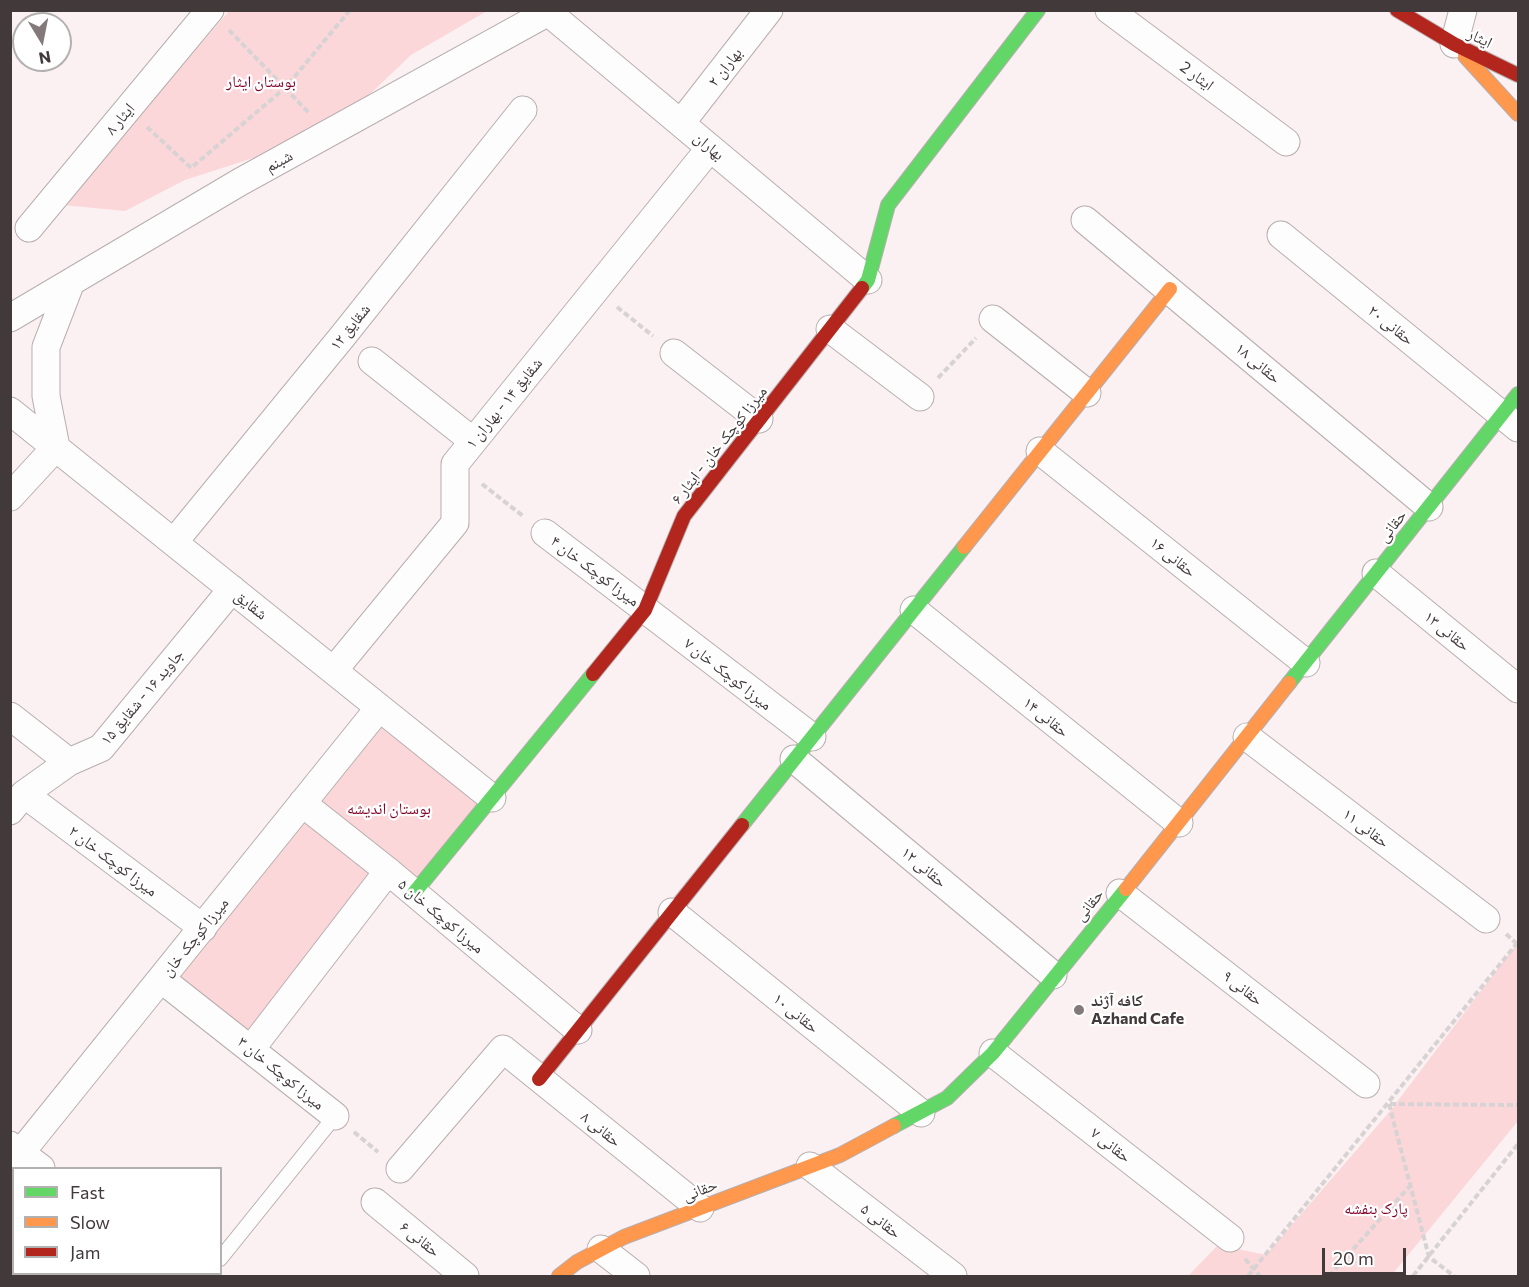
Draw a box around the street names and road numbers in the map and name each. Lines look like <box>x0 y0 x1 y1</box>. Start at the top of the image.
street label: ایثار <box>1464 24 1496 52</box>
street label: بهاران ۲ <box>704 44 746 90</box>
street label: ایثار 2 <box>1176 57 1218 95</box>
street label: ایثار ۸ <box>101 99 139 139</box>
street label: بهاران <box>690 128 728 164</box>
street label: شبنم <box>262 146 296 176</box>
street label: شقایق ۱۲ <box>326 300 374 354</box>
street label: حقانی ۲۰ <box>1364 301 1418 349</box>
street label: حقانی ۱۸ <box>1231 339 1285 387</box>
street label: شقایق ۱۴ - بهاران ۱ <box>462 354 546 452</box>
street label: میرزا کوچک خان - ایثار ۶ <box>667 382 771 508</box>
street label: حقانی <box>1373 506 1411 546</box>
street label: میرزا کوچک خان ۴ <box>547 531 643 611</box>
street label: حقانی ۱۶ <box>1146 533 1200 581</box>
street label: شقایق <box>231 586 271 624</box>
street label: حقانی ۱۳ <box>1420 607 1474 655</box>
street label: میرزا کوچک خان ۷ <box>680 634 776 714</box>
street label: جاوید ۱۶ - شقایق ۱۵ <box>96 645 188 749</box>
street label: حقانی ۱۴ <box>1019 693 1073 741</box>
street label: حقانی ۱۱ <box>1339 804 1393 852</box>
street label: میرزا کوچک خان ۲ <box>65 821 161 901</box>
street label: حقانی ۱۲ <box>897 843 951 891</box>
street label: میرزا کوچک خان ۵ <box>394 875 488 957</box>
street label: حقانی <box>1070 885 1108 925</box>
street label: میرزا کوچک خان <box>157 894 233 980</box>
street label: حقانی ۹ <box>1219 966 1267 1010</box>
street label: حقانی ۱۰ <box>769 989 823 1037</box>
street label: میرزا کوچک خان ۳ <box>234 1032 328 1114</box>
street label: حقانی ۸ <box>577 1107 625 1151</box>
street label: حقانی ۷ <box>1087 1123 1135 1167</box>
street label: حقانی <box>680 1175 720 1205</box>
street label: حقانی ۵ <box>857 1199 905 1243</box>
street label: حقانی ۶ <box>396 1217 444 1261</box>

